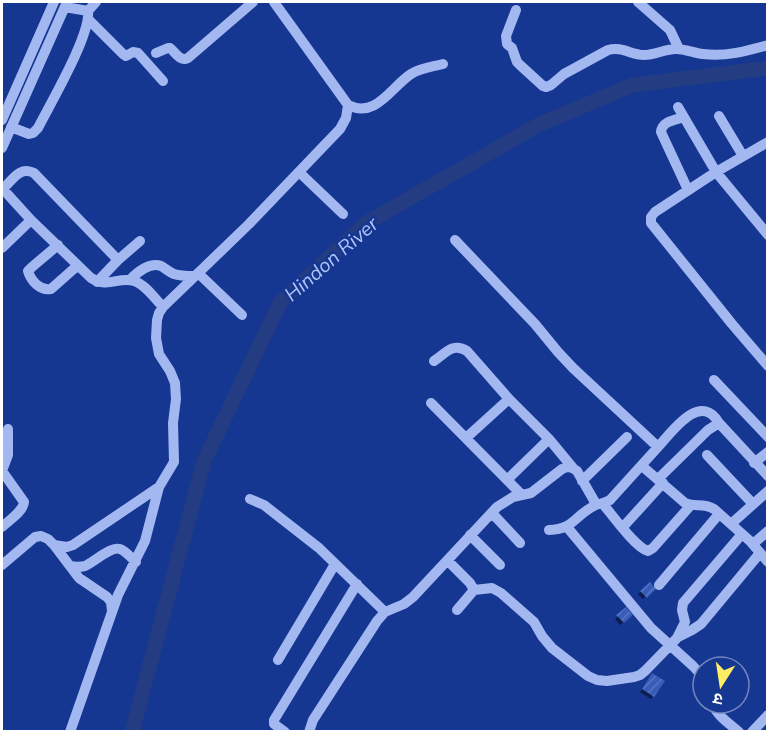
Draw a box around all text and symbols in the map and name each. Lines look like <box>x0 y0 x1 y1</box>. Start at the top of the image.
water label: Hindon River <box>279 210 385 308</box>
north arrow <box>691 655 751 715</box>
text: उ <box>711 687 725 710</box>

